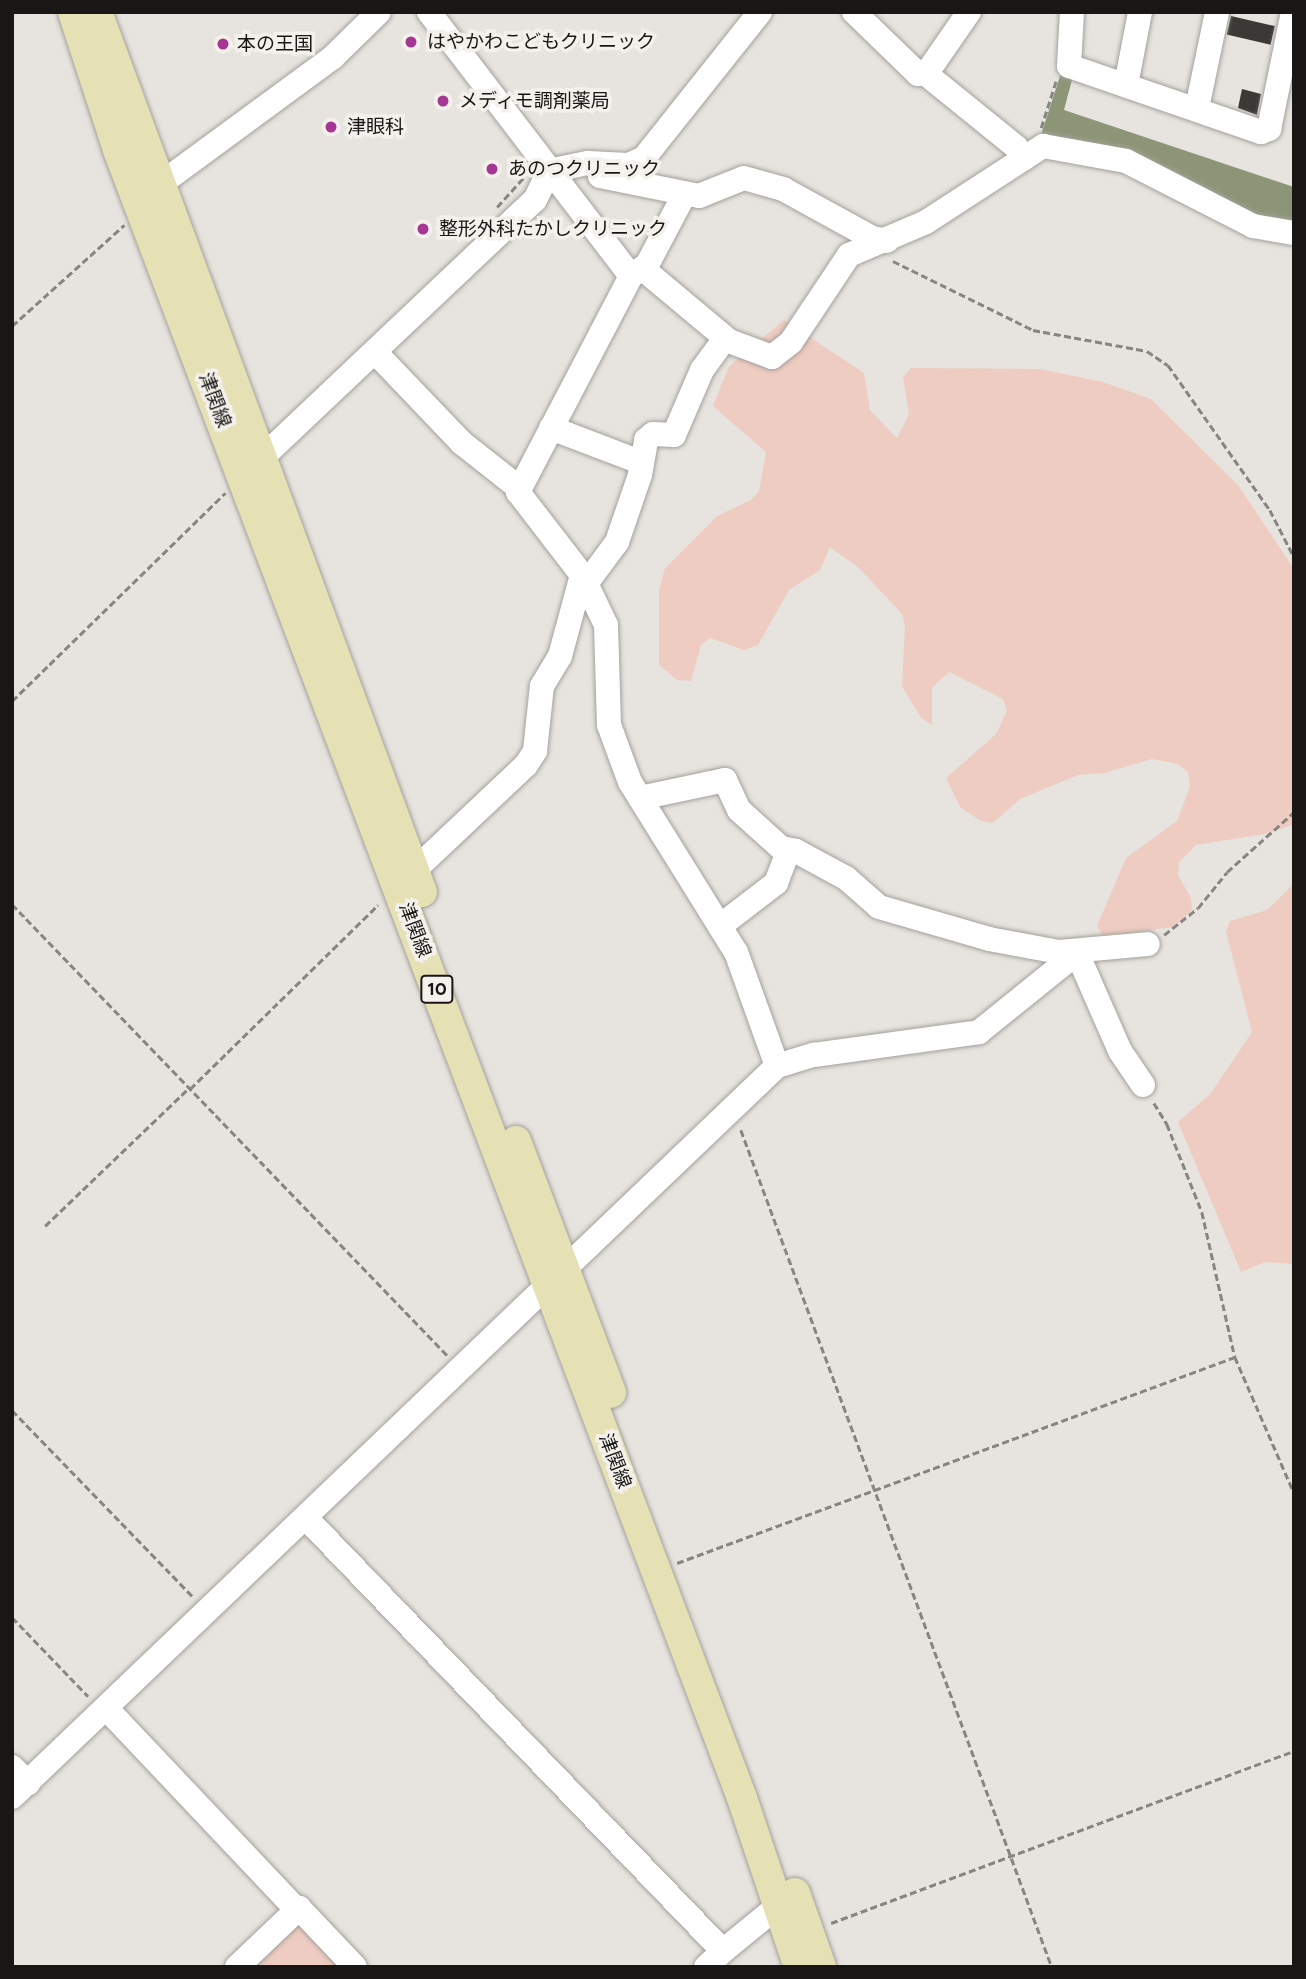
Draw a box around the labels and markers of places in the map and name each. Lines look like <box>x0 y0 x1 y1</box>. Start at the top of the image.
place label: はやかわこどもクリニック <box>427 31 655 53</box>
marker: はやかわこどもクリニック <box>401 32 421 52</box>
place label: 本の王国 <box>237 33 313 55</box>
marker: 本の王国 <box>215 36 231 52</box>
place label: メディモ調剤薬局 <box>459 90 611 112</box>
marker: メディモ調剤薬局 <box>433 91 453 111</box>
place label: 津眼科 <box>347 116 404 138</box>
marker: 津眼科 <box>321 117 341 137</box>
place label: あのつクリニック <box>508 158 660 180</box>
marker: あのつクリニック <box>482 159 502 179</box>
place label: 整形外科たかしクリニック <box>439 218 667 240</box>
marker: 整形外科たかしクリニック <box>413 219 433 239</box>

